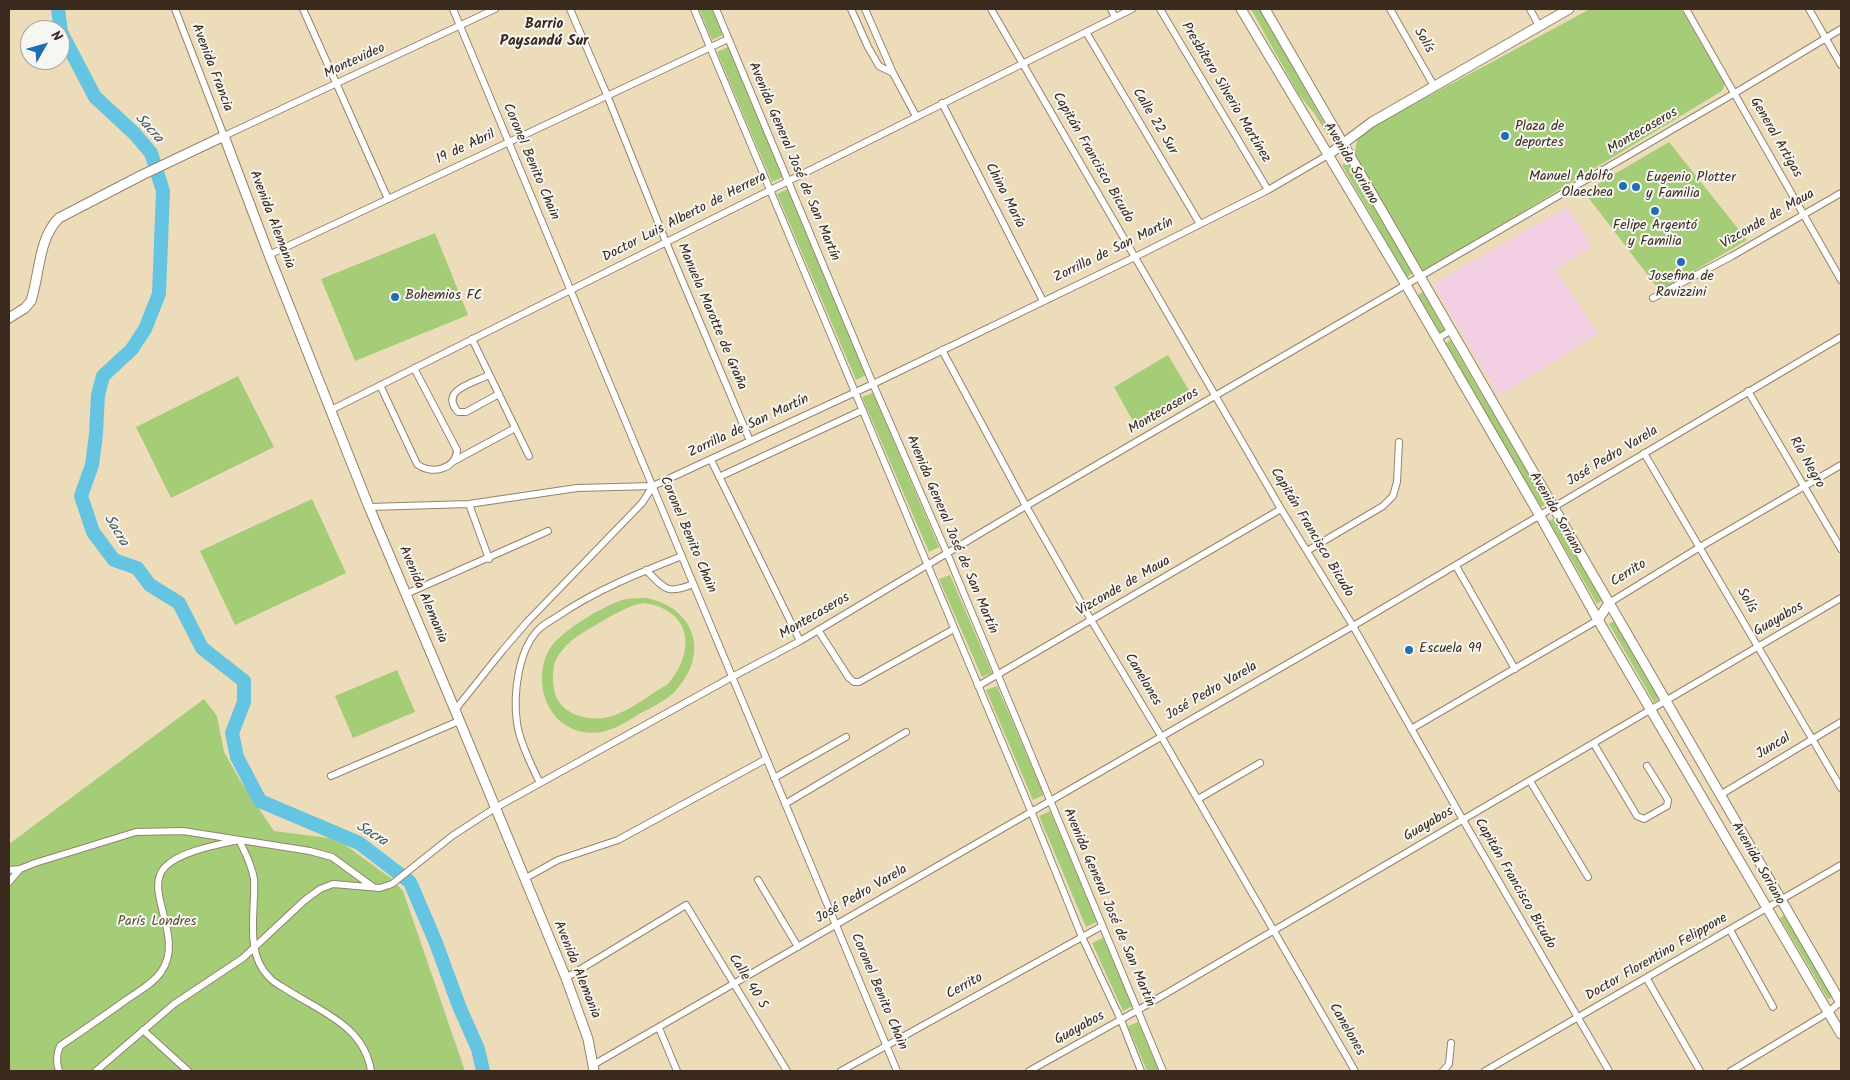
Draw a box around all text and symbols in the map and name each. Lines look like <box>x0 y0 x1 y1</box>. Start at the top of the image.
district label: Barrio Paysandú Sur <box>500 16 588 51</box>
north arrow <box>20 20 70 70</box>
street label: Presbítero Silverio Martínez <box>1176 20 1274 166</box>
street label: Avenida Francia <box>187 22 235 114</box>
street label: Solís <box>1409 25 1437 57</box>
text: N <box>45 26 67 47</box>
street label: Montevideo <box>322 41 388 83</box>
street label: Avenida General José de San Martín <box>743 60 843 264</box>
street label: Calle 22 Sur <box>1128 86 1180 158</box>
street label: Capitán Francisco Bicudo <box>1048 90 1136 226</box>
street label: General Artigas <box>1745 95 1805 181</box>
street label: Coronel Benito Chain <box>498 101 562 223</box>
street label: Montecaseros <box>1605 105 1681 159</box>
water label: Sacra <box>130 110 166 148</box>
street label: Avenida Soriano <box>1319 120 1381 208</box>
place label: Plaza de deportes <box>1515 120 1564 152</box>
street label: 19 de Abril <box>434 127 498 169</box>
marker: Plaza de deportes <box>1499 130 1511 142</box>
street label: China María <box>980 161 1028 231</box>
street label: Avenida Alemania <box>245 168 297 272</box>
street label: Doctor Luis Alberto de Herrera <box>600 169 770 267</box>
place label: Manuel Adolfo Olaechea <box>1529 170 1613 202</box>
place label: Eugenio Plotter y Familia <box>1646 171 1736 203</box>
marker: Manuel Adolfo Olaechea <box>1617 180 1629 192</box>
marker: Eugenio Plotter y Familia <box>1630 181 1642 193</box>
street label: Vizconde de Maua <box>1718 186 1818 254</box>
marker: Felipe Argentó y Familia <box>1649 205 1661 217</box>
street label: Zorrilla de San Martín <box>1051 215 1177 287</box>
place label: Felipe Argentó y Familia <box>1613 219 1697 252</box>
street label: Manuela Marotte de Graña <box>672 241 750 393</box>
marker: Josefina de Ravizzini <box>1675 256 1687 268</box>
place label: Josefina de Ravizzini <box>1648 270 1714 302</box>
place label: Bohemios FC <box>405 289 482 305</box>
marker: Bohemios FC <box>389 291 401 303</box>
street label: Montecaseros <box>1126 385 1202 439</box>
street label: Zorrilla de San Martín <box>686 392 812 462</box>
street label: José Pedro Varela <box>1565 423 1661 491</box>
street label: Avenida General José de San Martín <box>901 433 1001 637</box>
street label: Río Negro <box>1785 434 1827 492</box>
street label: Capitán Francisco Bicudo <box>1266 465 1356 601</box>
street label: Avenida Soriano <box>1525 470 1585 558</box>
street label: Coronel Benito Chain <box>655 474 719 596</box>
water label: Sacra <box>99 512 131 550</box>
street label: Avenida Alemania <box>394 544 450 646</box>
street label: Vizconde de Maua <box>1074 553 1174 621</box>
street label: Cerrito <box>1608 557 1650 591</box>
street label: Solís <box>1732 585 1760 617</box>
street label: Montecaseros <box>777 590 853 644</box>
street label: Guayabos <box>1751 599 1807 641</box>
place label: Escuela 99 <box>1419 642 1482 658</box>
marker: Escuela 99 <box>1403 644 1415 656</box>
street label: Canelones <box>1120 651 1164 709</box>
street label: José Pedro Varela <box>1163 659 1261 725</box>
street label: Juncal <box>1754 730 1794 764</box>
street label: Guayabos <box>1401 804 1457 846</box>
street label: Avenida General José de San Martín <box>1058 806 1158 1010</box>
street label: Capitán Francisco Bicudo <box>1470 816 1558 952</box>
water label: Sacra <box>352 818 390 852</box>
street label: Avenida Soriano <box>1727 820 1787 908</box>
street label: José Pedro Varela <box>813 862 911 928</box>
street label: Doctor Florentino Felippone <box>1583 910 1731 1006</box>
park label: París Londres <box>117 915 197 931</box>
street label: Avenida Alemania <box>549 919 603 1021</box>
street label: Coronel Benito Chain <box>846 931 910 1053</box>
street label: Calle 40 S <box>724 951 770 1013</box>
street label: Cerrito <box>944 970 986 1004</box>
street label: Canelones <box>1324 1001 1368 1059</box>
street label: Guayabos <box>1052 1008 1108 1050</box>

